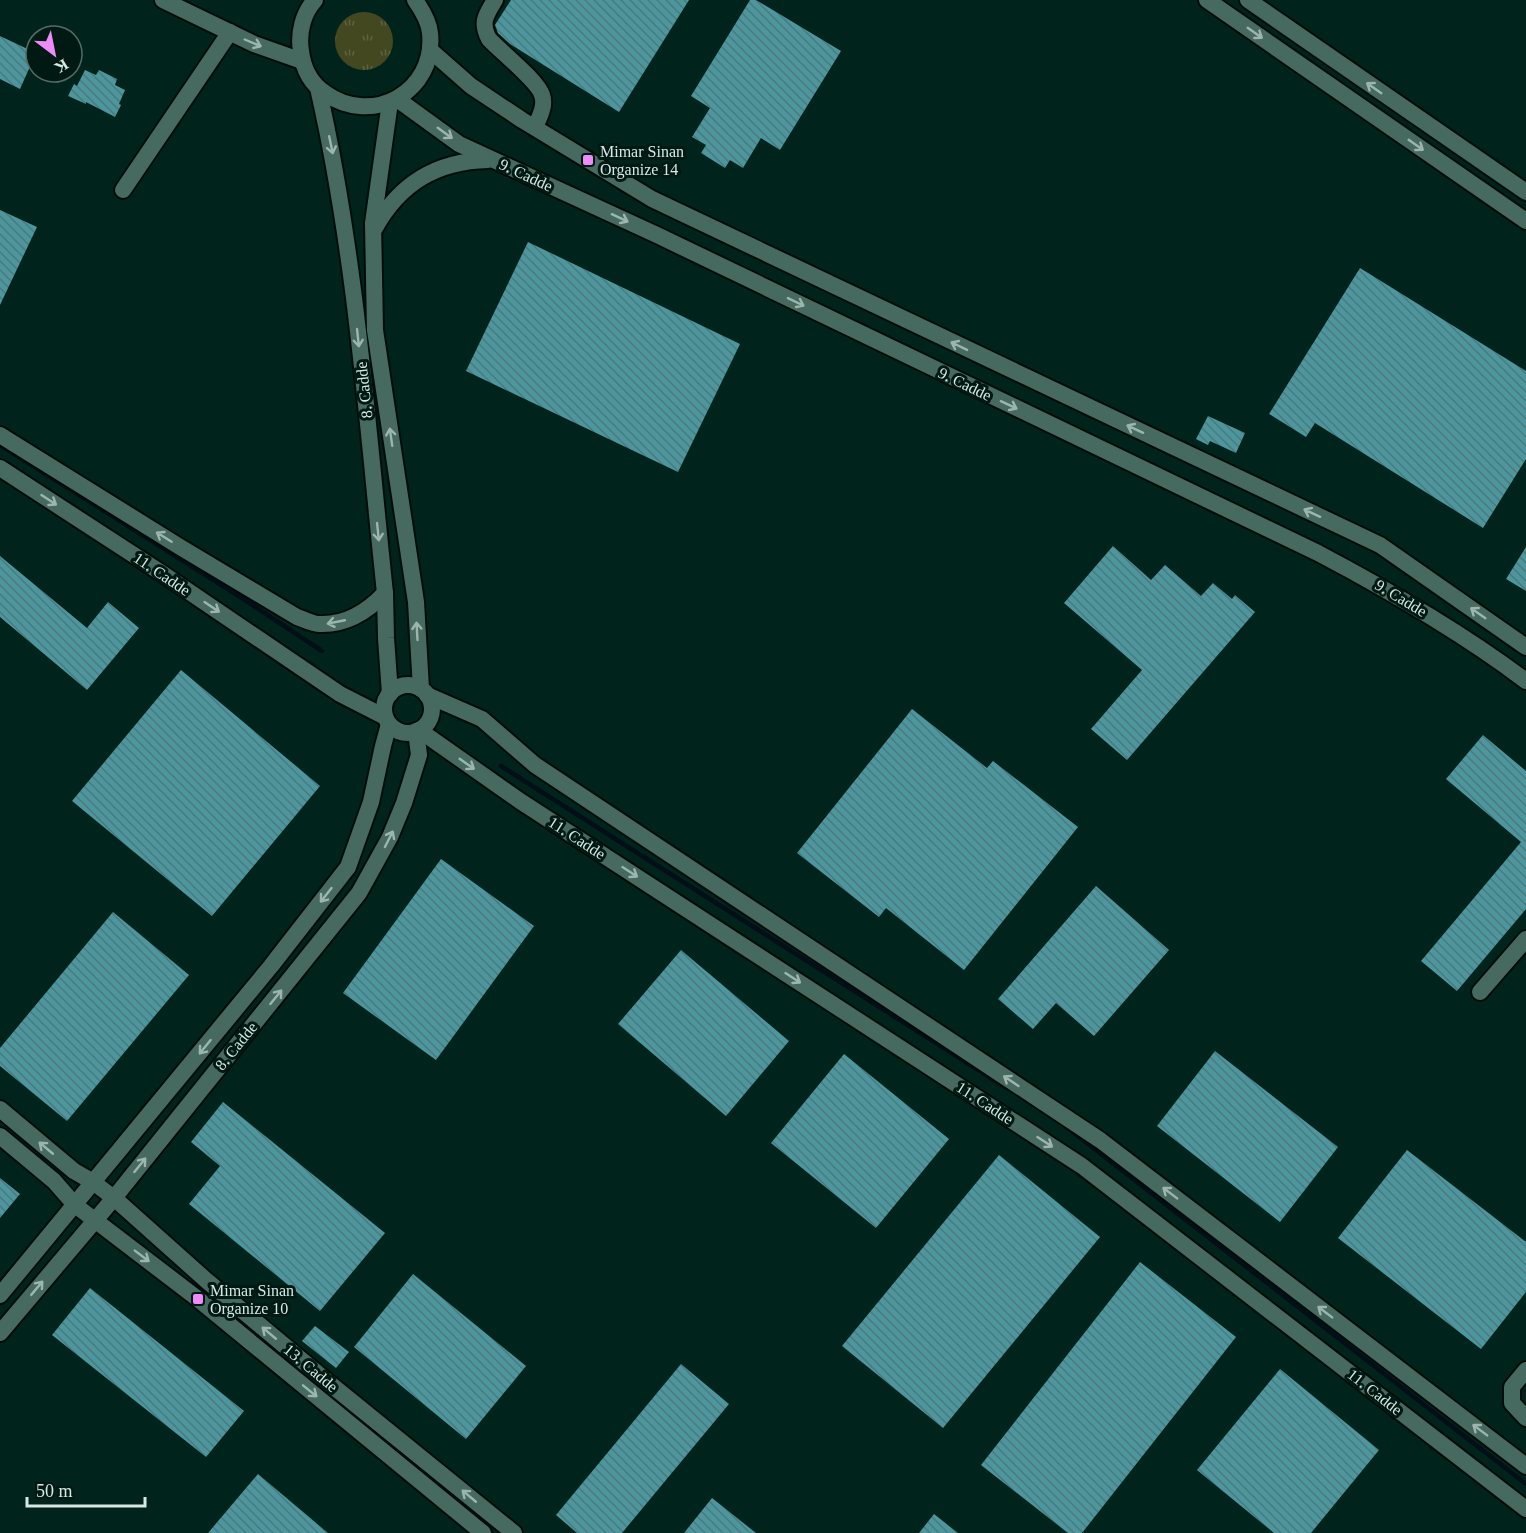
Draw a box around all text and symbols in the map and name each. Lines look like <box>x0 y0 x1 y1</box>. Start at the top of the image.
north arrow <box>24 24 84 84</box>
one-way arrow <box>1247 27 1263 39</box>
one-way arrow <box>244 38 262 49</box>
text: K <box>51 56 71 77</box>
one-way arrow <box>1367 82 1383 94</box>
one-way arrow <box>436 127 452 140</box>
one-way arrow <box>326 135 337 154</box>
one-way arrow <box>1407 139 1423 151</box>
place label: Mimar Sinan Organize 14 <box>600 143 684 179</box>
marker: Mimar Sinan Organize 14 <box>581 153 595 167</box>
street label: 9. Cadde <box>497 155 555 195</box>
one-way arrow <box>610 213 628 225</box>
one-way arrow <box>786 297 804 309</box>
one-way arrow <box>353 328 364 348</box>
one-way arrow <box>951 339 969 351</box>
street label: 8. Cadde <box>353 361 375 419</box>
street label: 9. Cadde <box>936 364 994 404</box>
one-way arrow <box>1000 400 1018 412</box>
one-way arrow <box>1127 423 1145 435</box>
one-way arrow <box>386 428 397 448</box>
one-way arrow <box>40 494 57 506</box>
one-way arrow <box>1303 506 1321 518</box>
one-way arrow <box>373 522 384 542</box>
one-way arrow <box>156 531 173 543</box>
street label: 11. Cadde <box>131 549 193 599</box>
street label: 9. Cadde <box>1372 576 1430 620</box>
one-way arrow <box>203 601 220 614</box>
one-way arrow <box>1470 607 1487 619</box>
one-way arrow <box>326 617 346 628</box>
one-way arrow <box>412 621 423 641</box>
one-way arrow <box>459 758 475 770</box>
street label: 11. Cadde <box>545 813 609 863</box>
one-way arrow <box>383 831 395 848</box>
one-way arrow <box>621 866 637 878</box>
one-way arrow <box>320 887 333 903</box>
one-way arrow <box>784 973 801 985</box>
one-way arrow <box>269 989 282 1005</box>
street label: 8. Cadde <box>211 1019 261 1073</box>
one-way arrow <box>198 1039 211 1055</box>
one-way arrow <box>1003 1074 1020 1086</box>
street label: 11. Cadde <box>953 1078 1017 1128</box>
one-way arrow <box>1036 1136 1052 1148</box>
one-way arrow <box>39 1141 54 1155</box>
one-way arrow <box>134 1157 147 1173</box>
one-way arrow <box>1162 1187 1178 1200</box>
one-way arrow <box>133 1250 149 1262</box>
one-way arrow <box>31 1280 44 1296</box>
place label: Mimar Sinan Organize 10 <box>210 1282 294 1318</box>
marker: Mimar Sinan Organize 10 <box>191 1292 205 1306</box>
one-way arrow <box>1317 1305 1333 1318</box>
one-way arrow <box>261 1326 277 1339</box>
street label: 13. Cadde <box>281 1341 341 1395</box>
street label: 11. Cadde <box>1344 1366 1406 1418</box>
one-way arrow <box>302 1384 317 1398</box>
one-way arrow <box>1472 1424 1488 1437</box>
scale bar <box>27 1470 146 1508</box>
text: 50 m <box>36 1481 73 1501</box>
one-way arrow <box>461 1489 477 1502</box>

